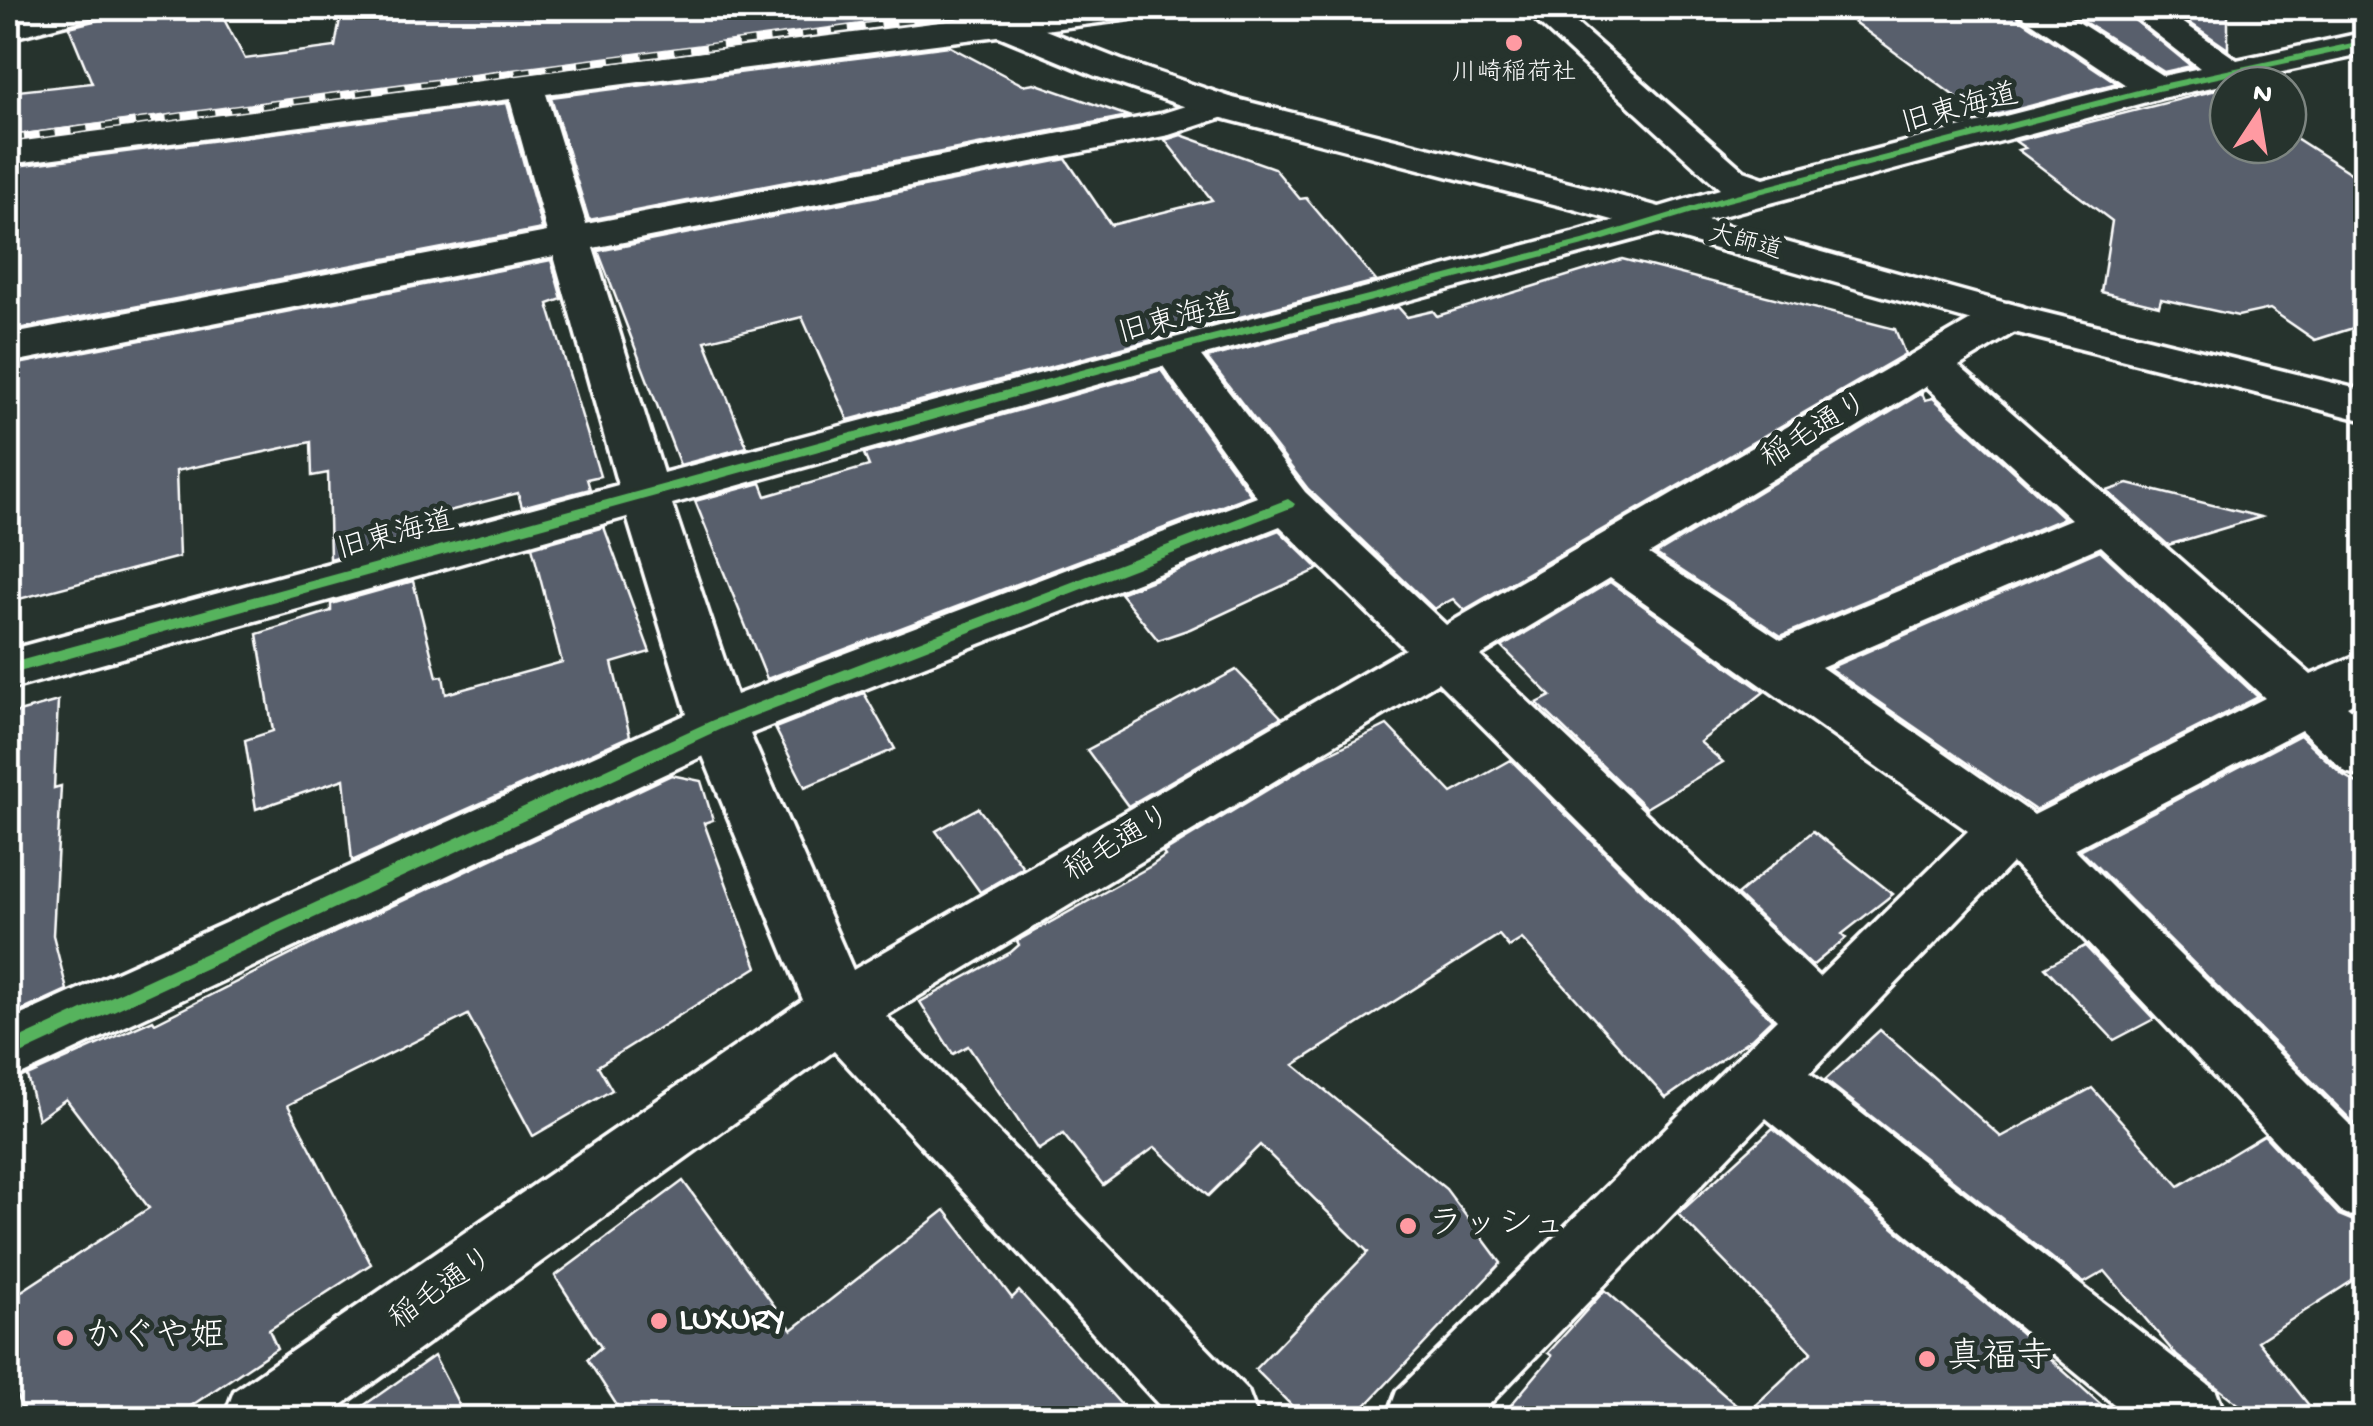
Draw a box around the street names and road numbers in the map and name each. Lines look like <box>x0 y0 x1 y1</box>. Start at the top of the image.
street label: 旧東海道 <box>1897 77 2022 143</box>
street label: 大師道 <box>1705 219 1785 268</box>
street label: 旧東海道 <box>1114 287 1239 353</box>
street label: 稲毛通り <box>1755 385 1876 478</box>
street label: 旧東海道 <box>333 503 458 569</box>
street label: 稲毛通り <box>1058 798 1179 891</box>
street label: 稲毛通り <box>383 1240 502 1339</box>

